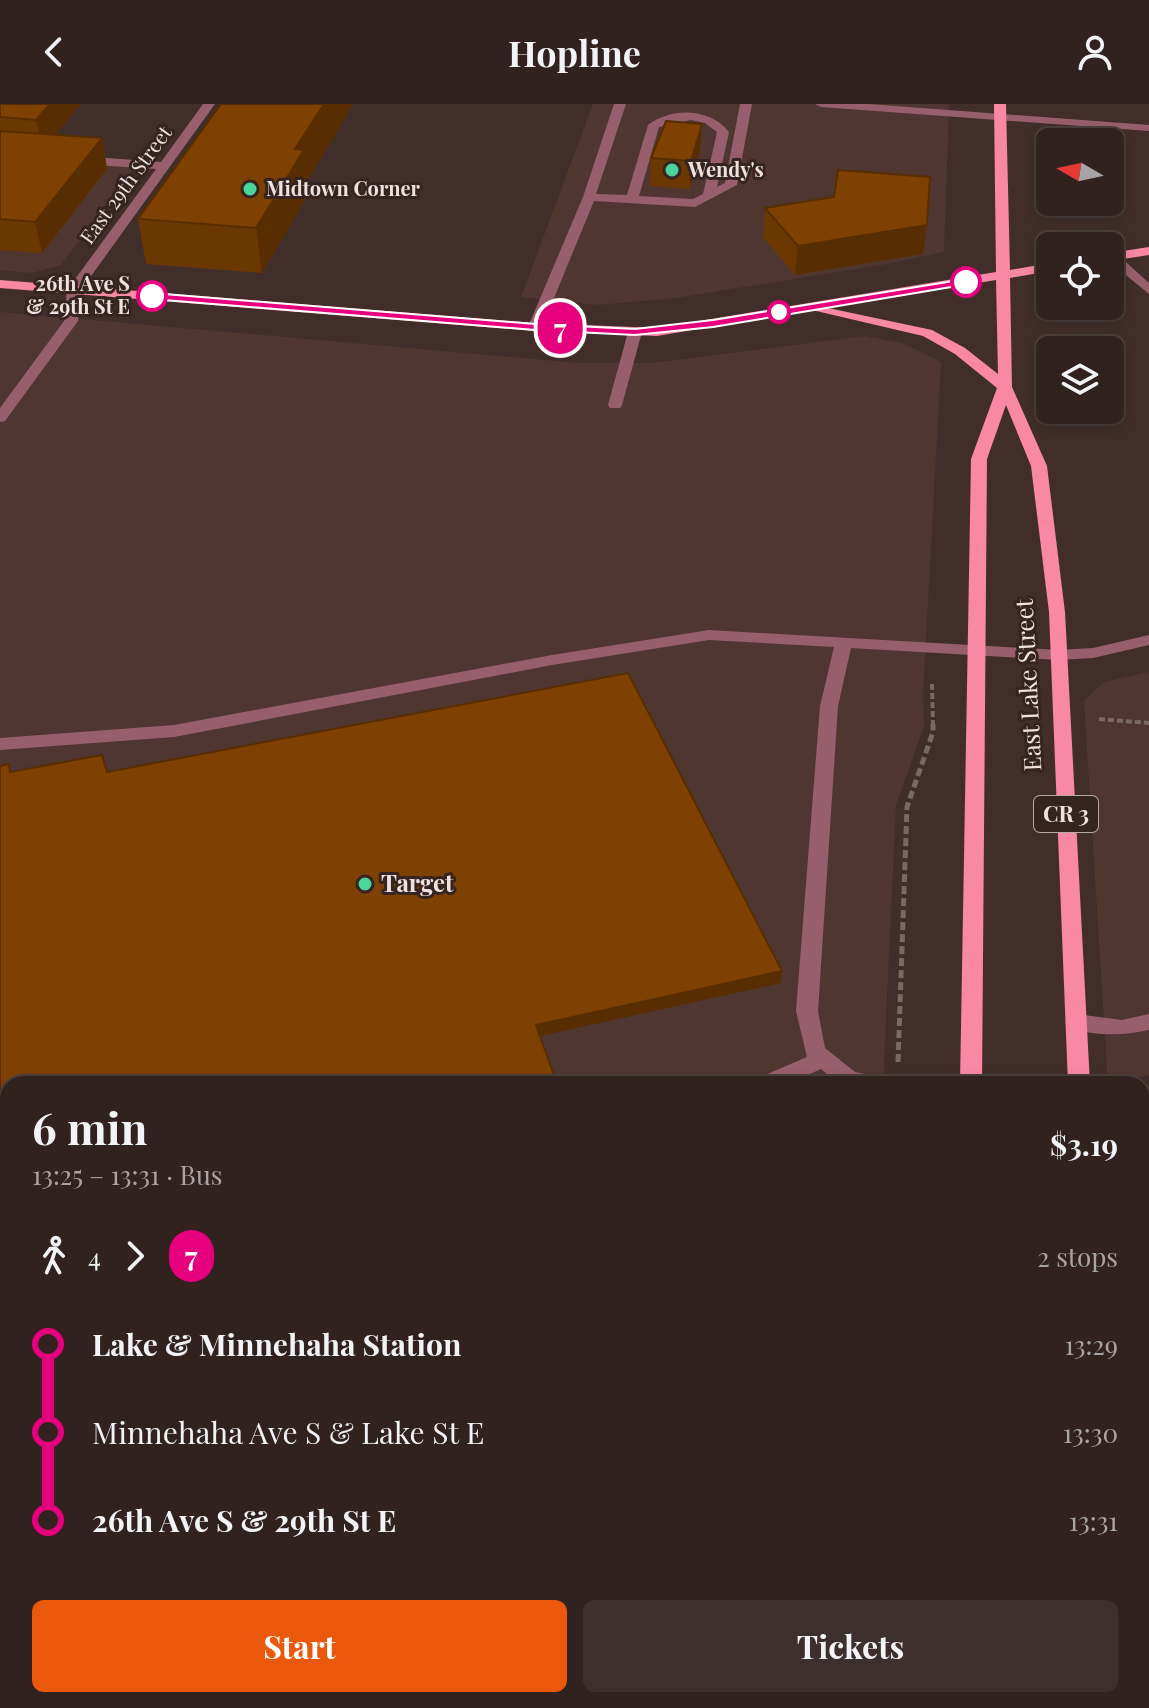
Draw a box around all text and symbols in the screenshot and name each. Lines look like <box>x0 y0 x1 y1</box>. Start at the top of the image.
text: Hopline <box>508 28 641 76</box>
icon: back <box>32 30 76 74</box>
icon: person <box>1073 30 1117 74</box>
street label: East 29th Street <box>73 119 177 249</box>
north arrow <box>1036 128 1124 216</box>
map controls <box>1036 128 1124 424</box>
place label: Wendy's <box>687 155 764 182</box>
marker: Wendy's <box>663 161 681 179</box>
place label: Midtown Corner <box>266 174 420 201</box>
marker: Midtown Corner <box>241 180 259 198</box>
button: locate <box>1036 232 1124 320</box>
unlabelled marker <box>951 267 981 297</box>
place label: 26th Ave S & 29th St E <box>26 269 130 319</box>
marker: 26th Ave S & 29th St E <box>137 281 167 311</box>
unlabelled marker <box>768 301 790 323</box>
line badge: 7 <box>534 302 586 354</box>
text: 7 <box>554 309 566 346</box>
button: layers <box>1036 336 1124 424</box>
street label: East Lake Street <box>1006 598 1047 772</box>
road number: CR 3 <box>1034 796 1098 832</box>
place label: Target <box>381 866 454 898</box>
marker: Target <box>356 875 374 893</box>
text: 6 min <box>32 1097 148 1156</box>
text: $3.19 <box>1050 1124 1118 1164</box>
text: 13:25 – 13:31 · Bus <box>32 1157 222 1192</box>
icon: walk <box>32 1234 76 1278</box>
icon: forward <box>113 1234 157 1278</box>
text: 7 <box>185 1237 198 1274</box>
text: 4 <box>88 1239 101 1274</box>
text: 2 stops <box>1037 1239 1118 1274</box>
text: Lake & Minnehaha Station <box>92 1324 461 1364</box>
text: 13:29 <box>1064 1327 1118 1362</box>
text: Minnehaha Ave S & Lake St E <box>92 1412 484 1452</box>
text: 13:30 <box>1063 1415 1118 1450</box>
text: 26th Ave S & 29th St E <box>92 1500 396 1540</box>
text: 13:31 <box>1069 1503 1118 1538</box>
button: Start <box>32 1600 567 1692</box>
button: Tickets <box>583 1600 1118 1692</box>

